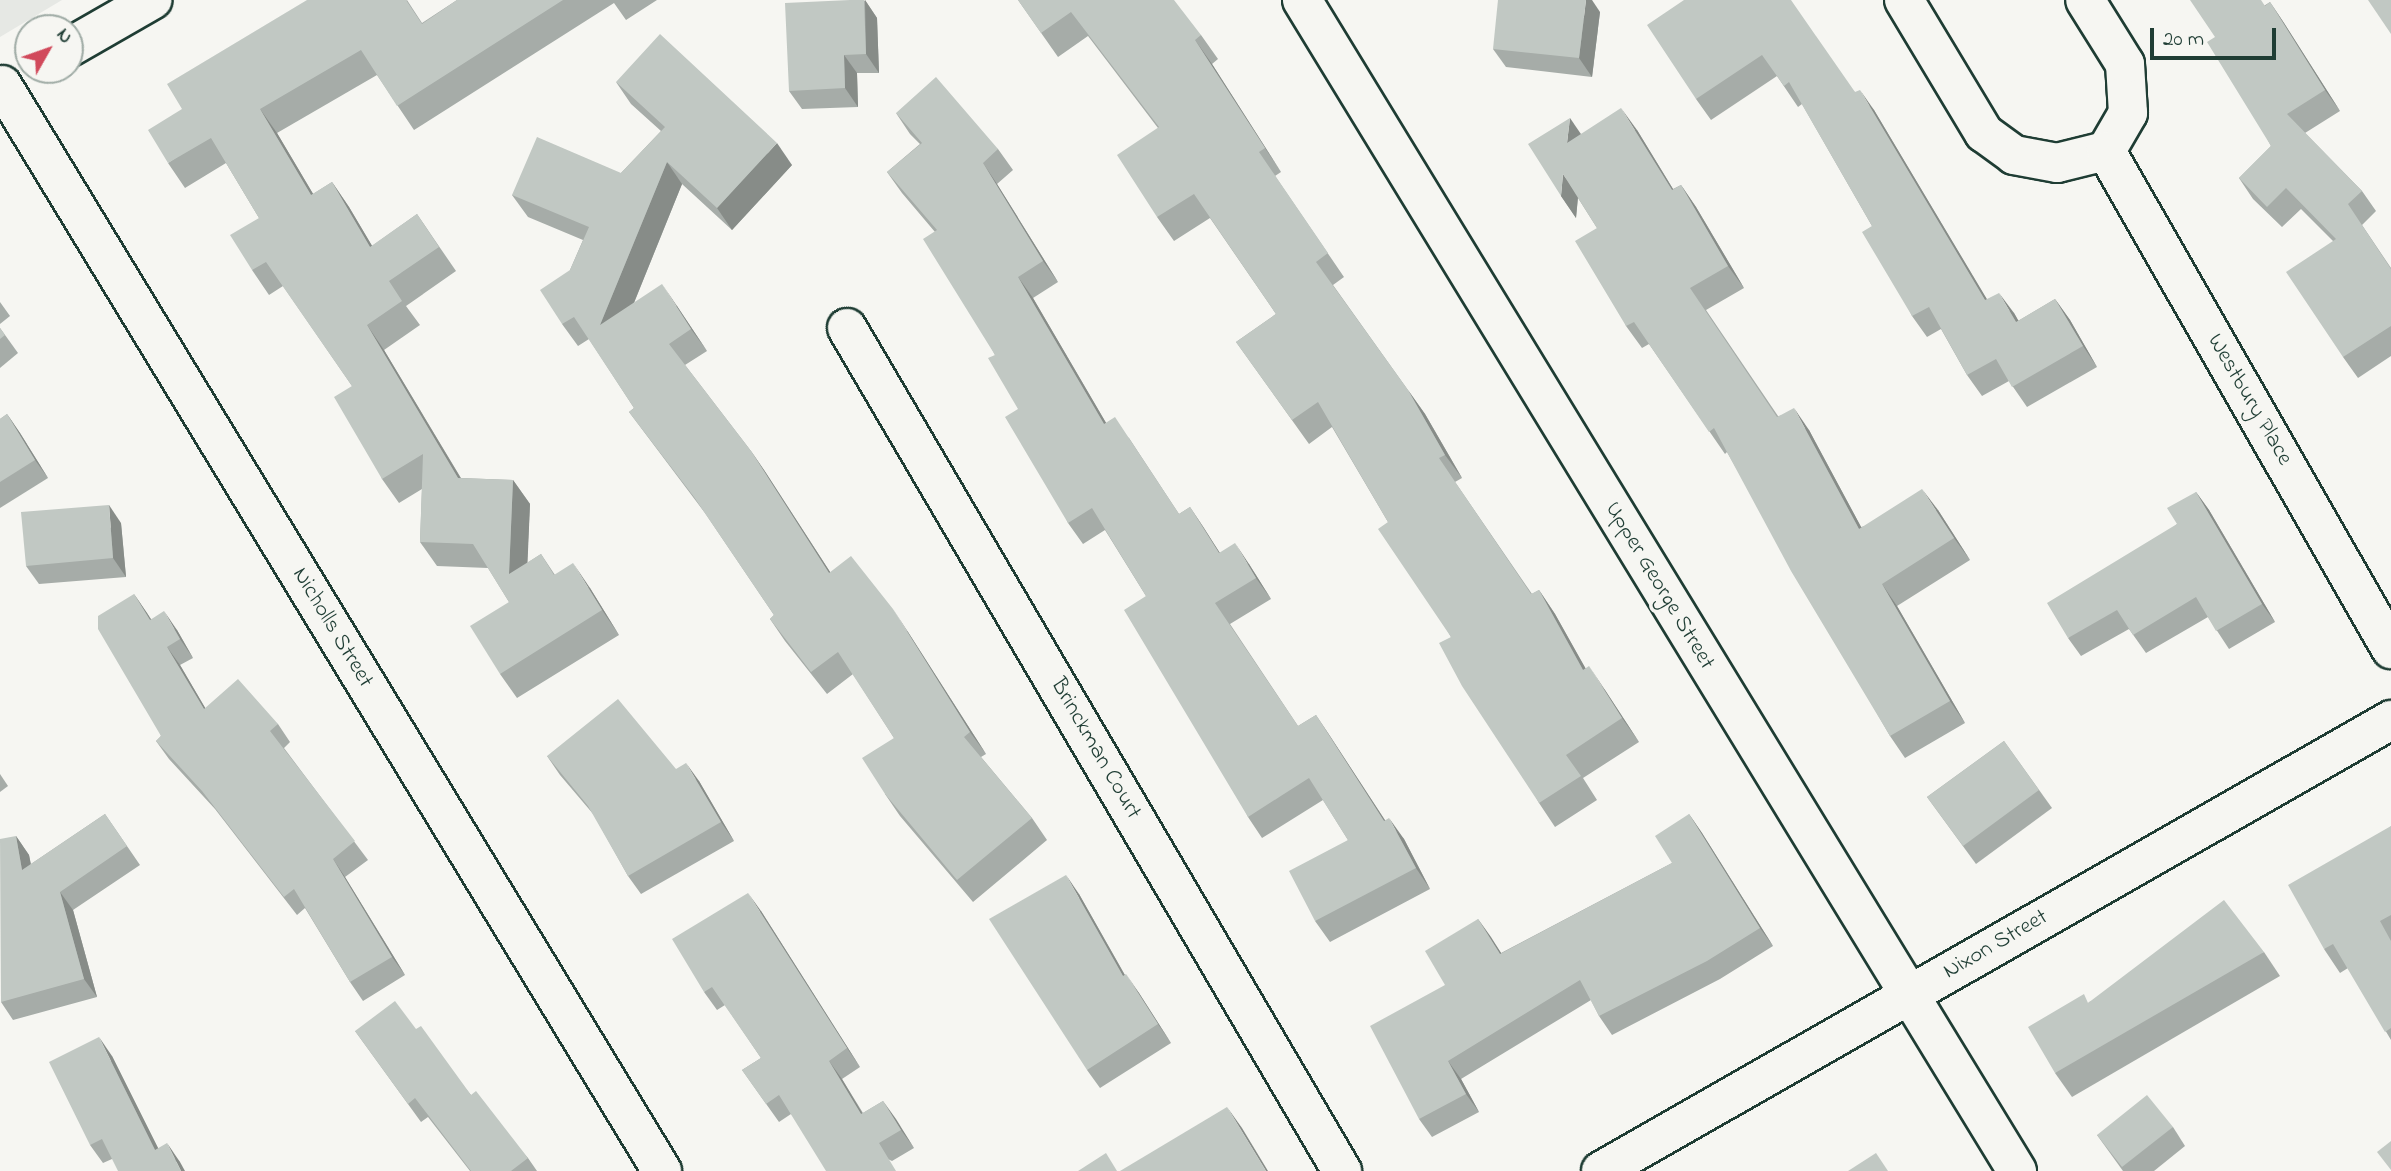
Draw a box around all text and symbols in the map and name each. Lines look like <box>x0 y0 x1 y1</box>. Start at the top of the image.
north arrow <box>14 14 84 84</box>
scale bar <box>2153 14 2279 58</box>
text: N <box>49 23 78 50</box>
text: 20 m <box>2163 25 2204 55</box>
street label: Westbury Place <box>2200 329 2298 471</box>
street label: Upper George Street <box>1598 497 1720 675</box>
street label: Nicholls Street <box>285 563 379 693</box>
street label: Brinckman Court <box>1043 674 1147 824</box>
street label: Nixon Street <box>1939 904 2053 986</box>

